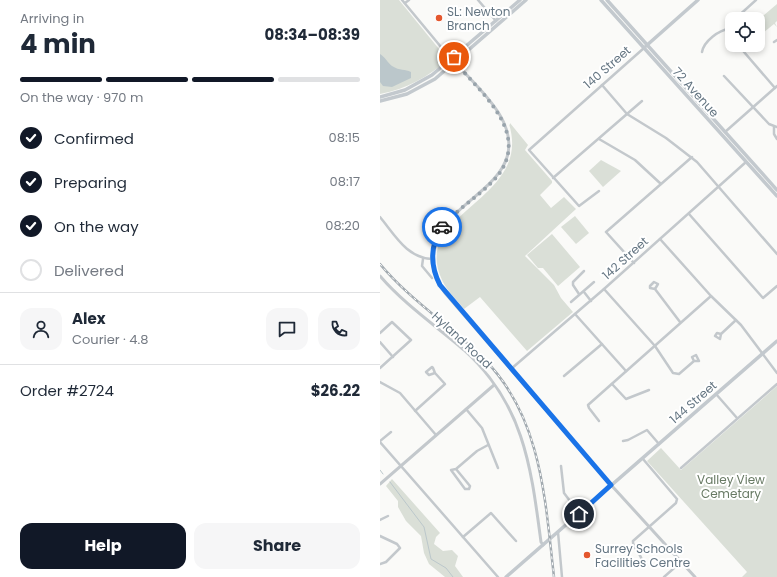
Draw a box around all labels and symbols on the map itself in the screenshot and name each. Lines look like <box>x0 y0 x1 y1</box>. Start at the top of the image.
place label: SL: Newton Branch <box>447 3 510 34</box>
marker: SL: Newton Branch <box>434 13 444 23</box>
pin <box>437 40 471 74</box>
street label: 140 Street <box>580 42 634 92</box>
street label: 72 Avenue <box>669 63 723 121</box>
courier <box>422 207 462 247</box>
street label: 142 Street <box>598 233 652 283</box>
street label: Hyland Road <box>428 308 496 372</box>
street label: 144 Street <box>666 377 720 427</box>
park label: Valley View Cemetary <box>697 471 765 502</box>
pin <box>562 497 596 531</box>
place label: Surrey Schools Facilities Centre <box>595 540 690 571</box>
marker: Surrey Schools Facilities Centre <box>582 550 592 560</box>

